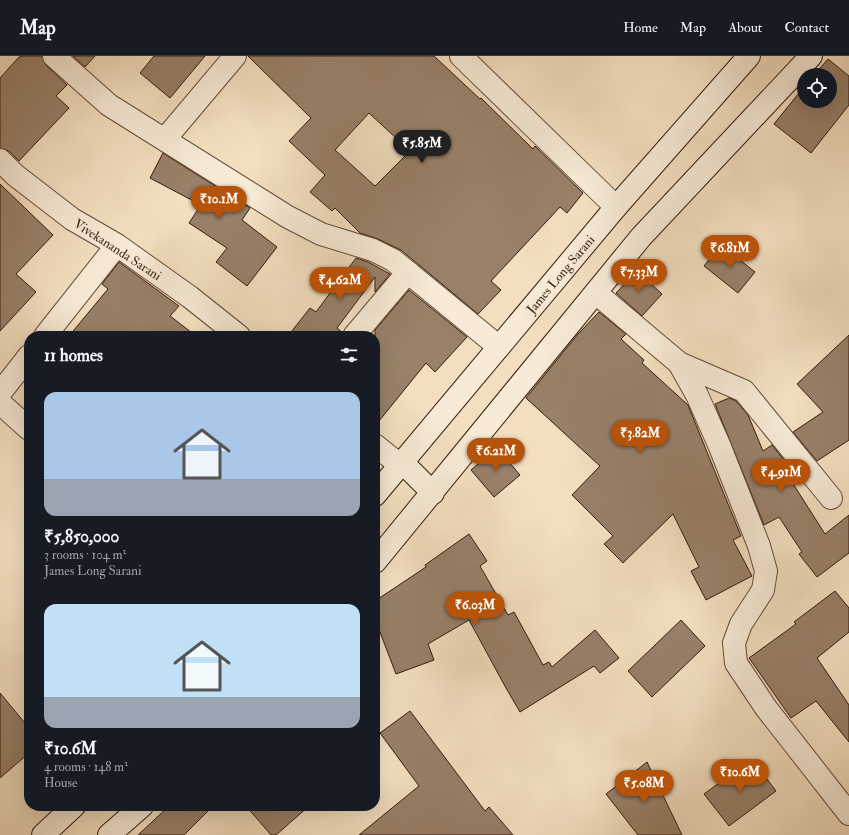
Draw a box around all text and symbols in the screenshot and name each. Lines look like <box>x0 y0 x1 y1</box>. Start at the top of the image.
text: Map <box>20 16 56 40</box>
text: Home <box>623 19 658 36</box>
text: Map <box>680 19 706 36</box>
text: About <box>728 19 762 36</box>
text: Contact <box>784 19 829 36</box>
map controls <box>797 68 837 108</box>
button: locate <box>797 68 837 108</box>
pin: ₹5.85M <box>389 130 455 164</box>
text: ₹5.85M <box>402 135 442 151</box>
pin: ₹10.1M <box>186 186 252 220</box>
text: ₹10.1M <box>200 191 238 207</box>
street label: Vivekananda Sarani <box>71 216 165 284</box>
street label: James Long Sarani <box>523 232 599 318</box>
pin: ₹6.81M <box>697 235 763 269</box>
text: ₹6.81M <box>710 240 750 256</box>
pin: ₹7.33M <box>606 259 672 293</box>
text: ₹7.33M <box>620 264 658 280</box>
pin: ₹4.62M <box>307 267 373 301</box>
text: ₹4.62M <box>319 272 361 288</box>
icon: filters <box>338 344 360 366</box>
text: 11 homes <box>44 345 103 366</box>
icon: home <box>166 418 238 490</box>
pin: ₹3.82M <box>607 420 673 454</box>
text: ₹3.82M <box>620 425 660 441</box>
pin: ₹6.21M <box>463 438 529 472</box>
text: ₹6.21M <box>476 443 516 459</box>
pin: ₹4.91M <box>748 459 814 493</box>
text: ₹4.91M <box>760 464 802 480</box>
text: ₹5,850,000 <box>44 526 119 547</box>
text: 3 rooms · 104 m² <box>44 547 126 563</box>
text: James Long Sarani <box>44 563 142 579</box>
pin: ₹6.03M <box>442 592 508 626</box>
text: ₹6.03M <box>455 597 495 613</box>
icon: home <box>166 630 238 702</box>
text: ₹10.6M <box>44 738 97 759</box>
text: 4 rooms · 148 m² <box>44 759 128 775</box>
pin: ₹10.6M <box>707 759 773 793</box>
text: ₹10.6M <box>720 764 760 780</box>
pin: ₹5.08M <box>611 770 677 804</box>
text: House <box>44 775 77 791</box>
text: ₹5.08M <box>624 775 664 791</box>

